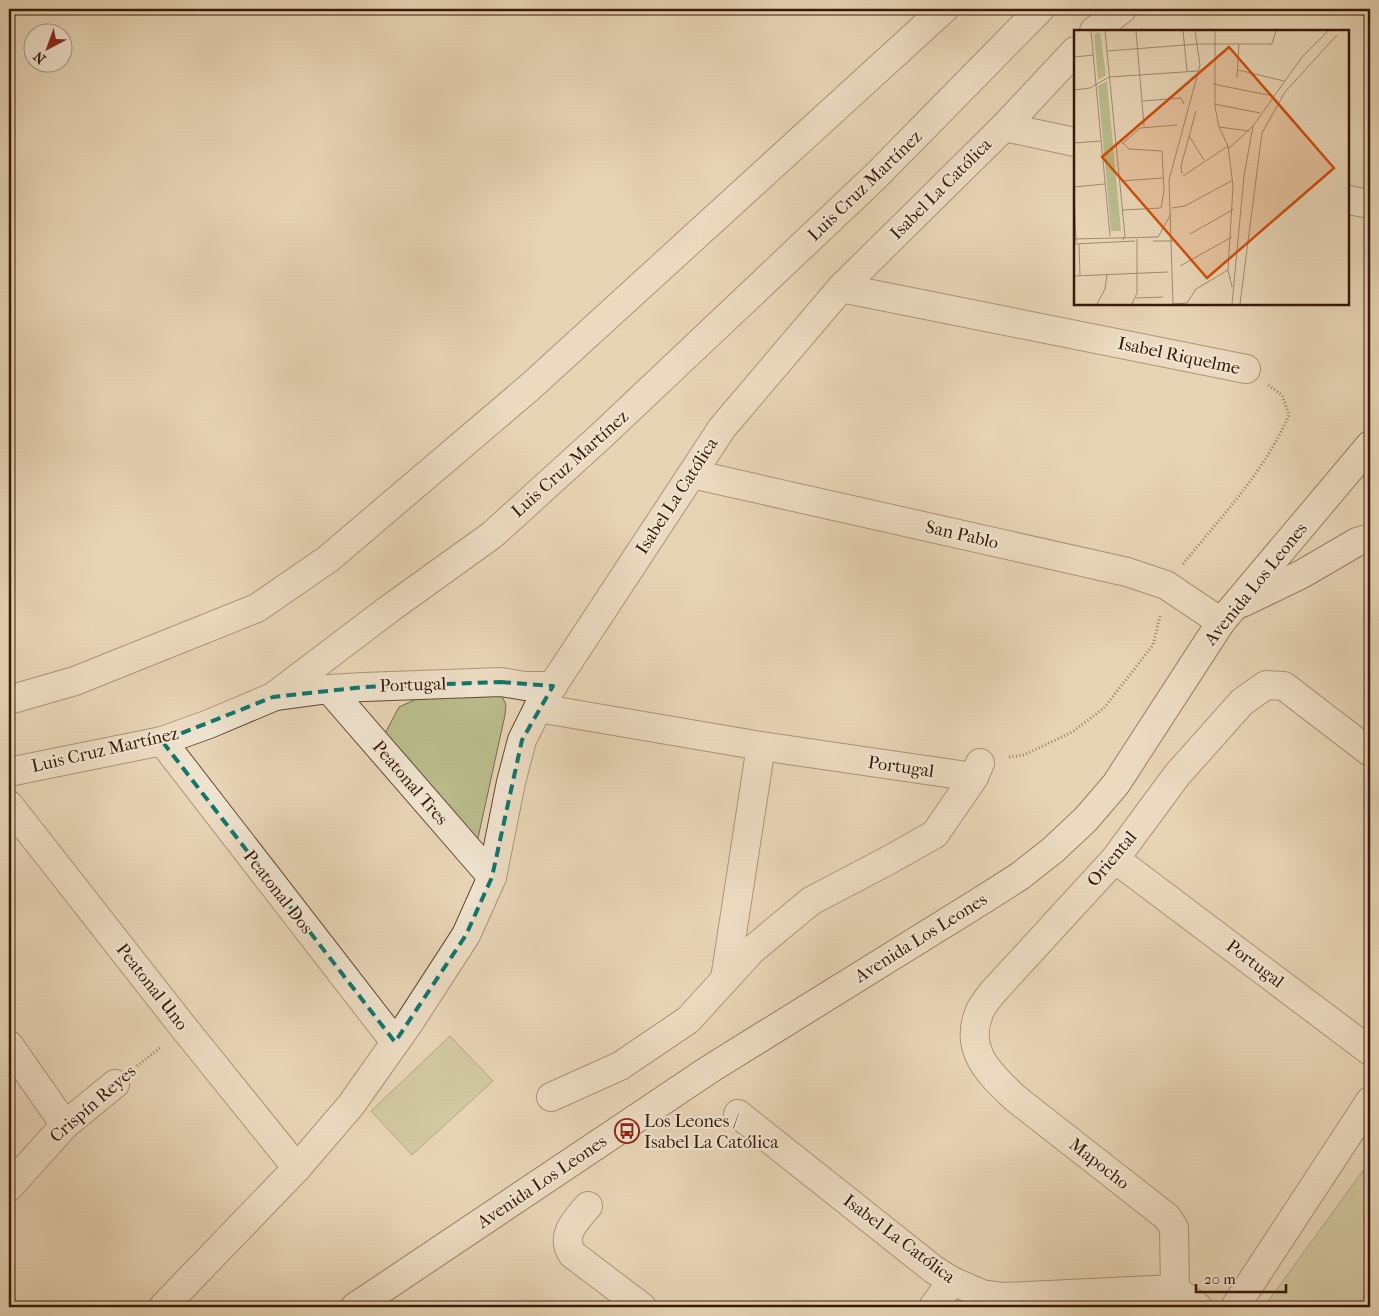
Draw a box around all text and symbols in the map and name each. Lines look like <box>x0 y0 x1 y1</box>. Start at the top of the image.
north arrow <box>22 22 72 72</box>
inset map <box>1074 30 1349 305</box>
text: N <box>30 47 49 67</box>
street label: Luis Cruz Martínez <box>804 126 926 246</box>
street label: Isabel La Católica <box>886 134 996 244</box>
street label: Isabel Riquelme <box>1116 333 1242 379</box>
street label: Luis Cruz Martínez <box>507 406 633 522</box>
street label: Isabel La Católica <box>632 433 723 558</box>
street label: San Pablo <box>923 516 1001 554</box>
street label: Avenida Los Leones <box>1199 518 1312 650</box>
street label: Portugal <box>379 673 447 697</box>
street label: Luis Cruz Martínez <box>29 723 181 777</box>
street label: Peatonal Tres <box>368 737 453 830</box>
street label: Portugal <box>866 752 936 782</box>
street label: Oriental <box>1083 827 1141 891</box>
street label: Peatonal Dos <box>239 846 317 938</box>
street label: Avenida Los Leones <box>850 889 991 988</box>
street label: Portugal <box>1222 936 1288 992</box>
street label: Peatonal Uno <box>112 939 192 1035</box>
street label: Crispín Reyes <box>46 1061 141 1147</box>
place label: Los Leones / Isabel La Católica <box>644 1111 779 1153</box>
bus stop icon: Los Leones / Isabel La Católica <box>614 1118 640 1144</box>
street label: Avenida Los Leones <box>472 1131 611 1234</box>
street label: Mapocho <box>1065 1134 1133 1194</box>
street label: Isabel La Católica <box>839 1190 960 1288</box>
scale bar <box>1196 1261 1286 1293</box>
text: 20 m <box>1204 1270 1236 1288</box>

